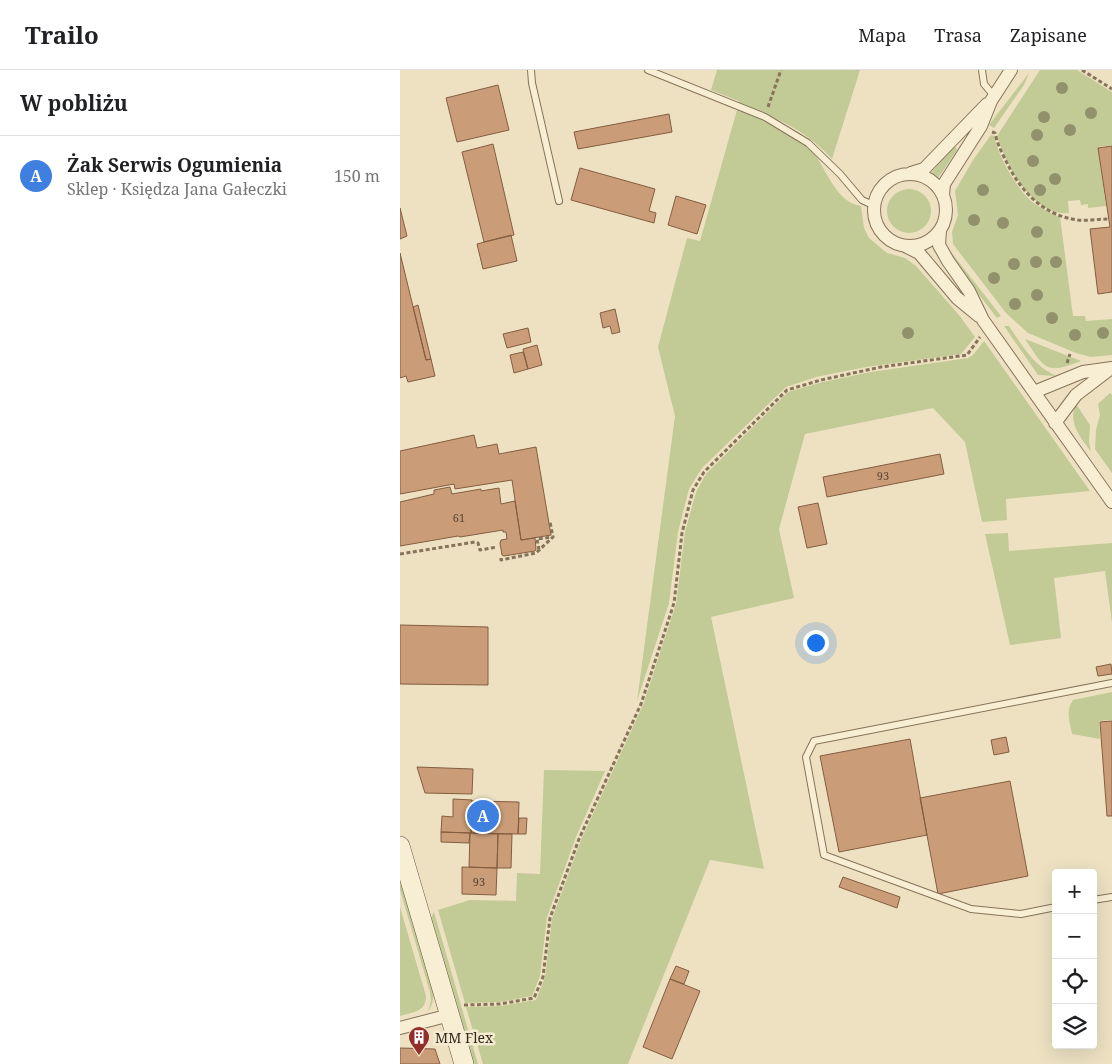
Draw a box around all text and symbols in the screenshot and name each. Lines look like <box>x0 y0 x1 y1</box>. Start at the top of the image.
text: Trailo <box>25 18 99 51</box>
text: Mapa <box>858 23 906 47</box>
text: Trasa <box>934 23 982 47</box>
text: Zapisane <box>1010 23 1087 47</box>
text: W pobliżu <box>20 89 128 117</box>
text: Żak Serwis Ogumienia <box>67 152 282 178</box>
text: A <box>30 165 42 187</box>
text: 150 m <box>334 165 380 187</box>
text: Sklep · Księdza Jana Gałeczki <box>67 178 287 200</box>
house number: 93 <box>877 468 889 483</box>
house number: 61 <box>453 510 465 525</box>
your location <box>803 630 829 656</box>
pin: A <box>467 797 499 835</box>
map controls <box>1052 869 1097 1049</box>
button: + <box>1052 869 1097 914</box>
house number: 93 <box>473 874 485 889</box>
button: − <box>1052 914 1097 959</box>
button: locate <box>1052 959 1097 1004</box>
button: layers <box>1052 1004 1097 1049</box>
building icon: MM Flex <box>407 1025 431 1056</box>
place label: MM Flex <box>435 1028 494 1047</box>

